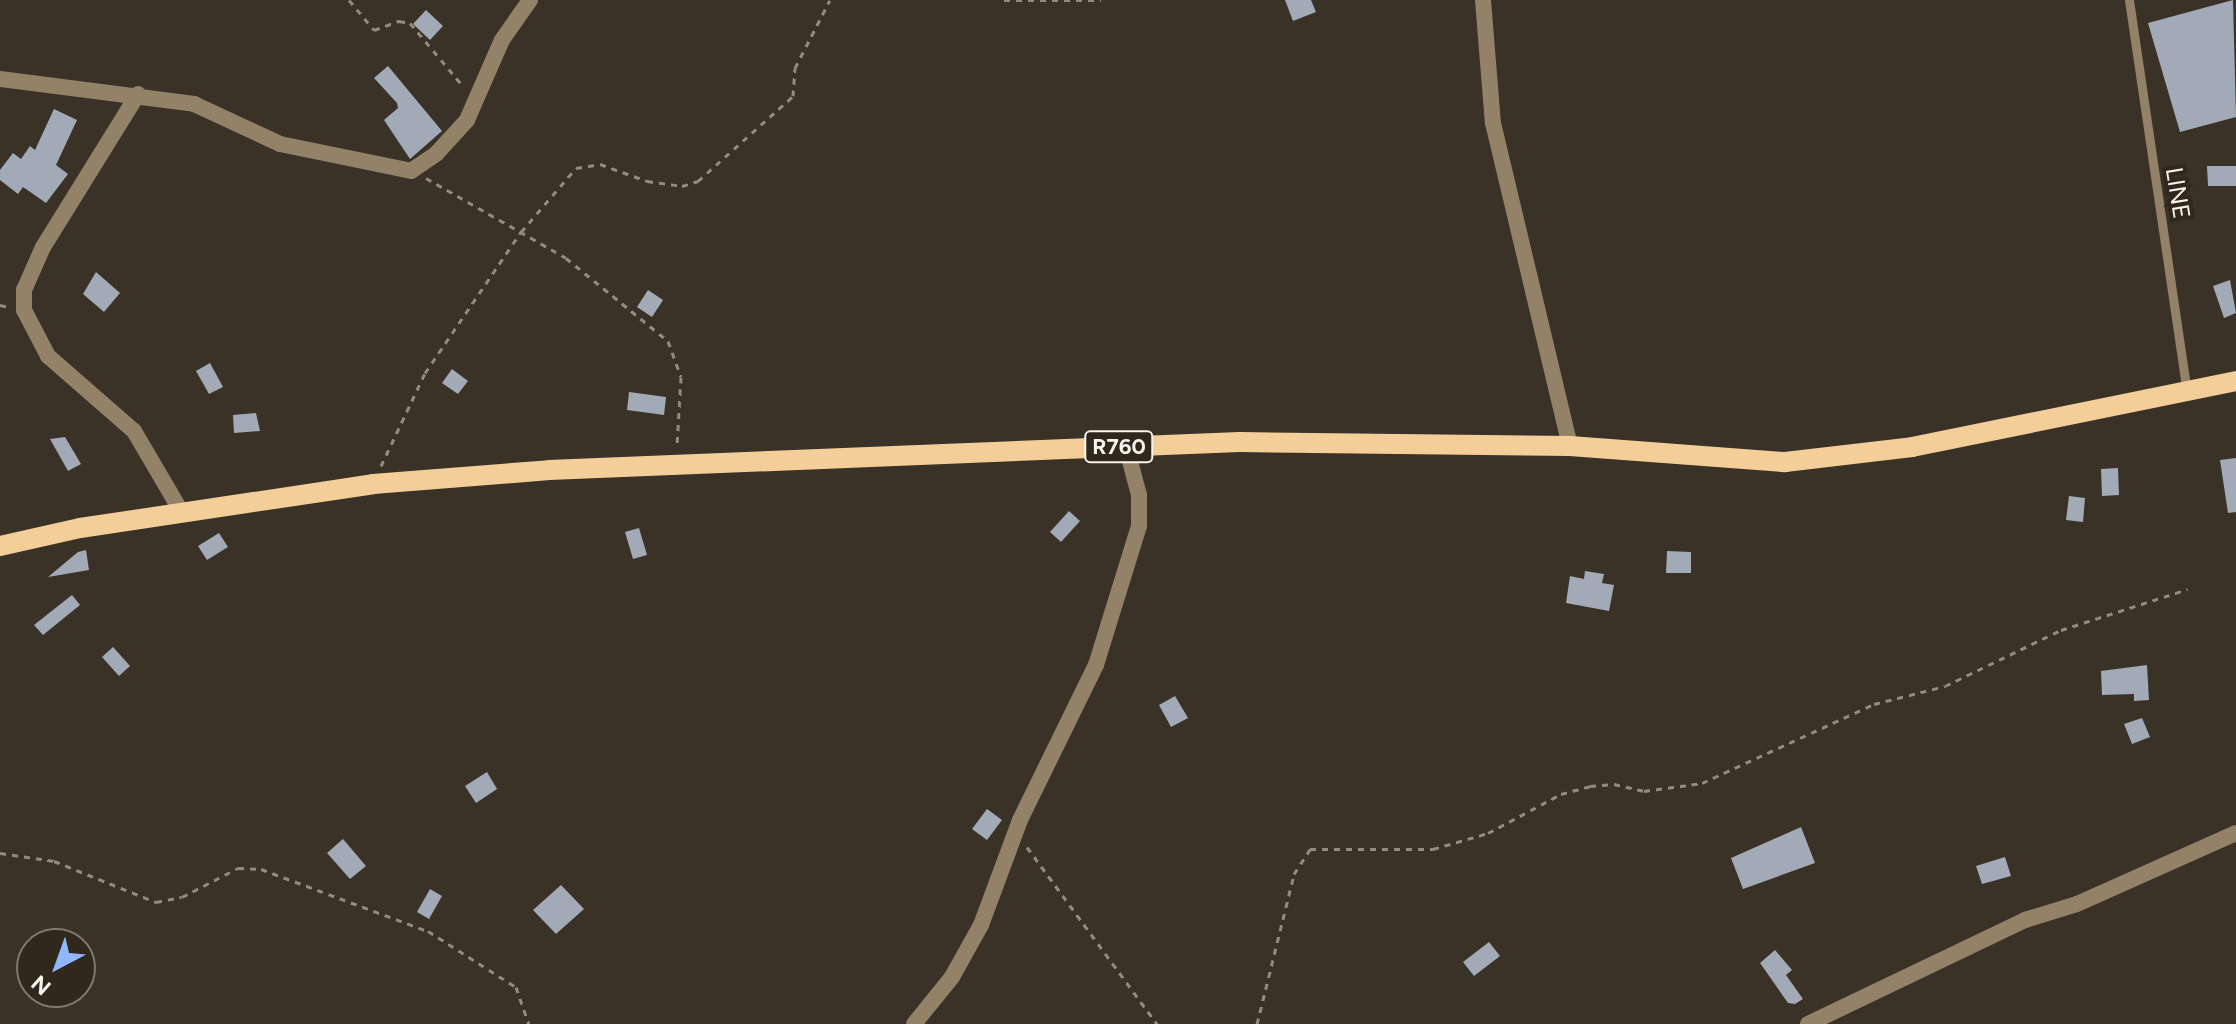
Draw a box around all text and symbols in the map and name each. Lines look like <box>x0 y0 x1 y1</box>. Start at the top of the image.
street label: LINE <box>2160 165 2196 221</box>
road number: R760 <box>1083 429 1155 465</box>
north arrow <box>16 928 96 1008</box>
text: N <box>26 969 57 1001</box>

